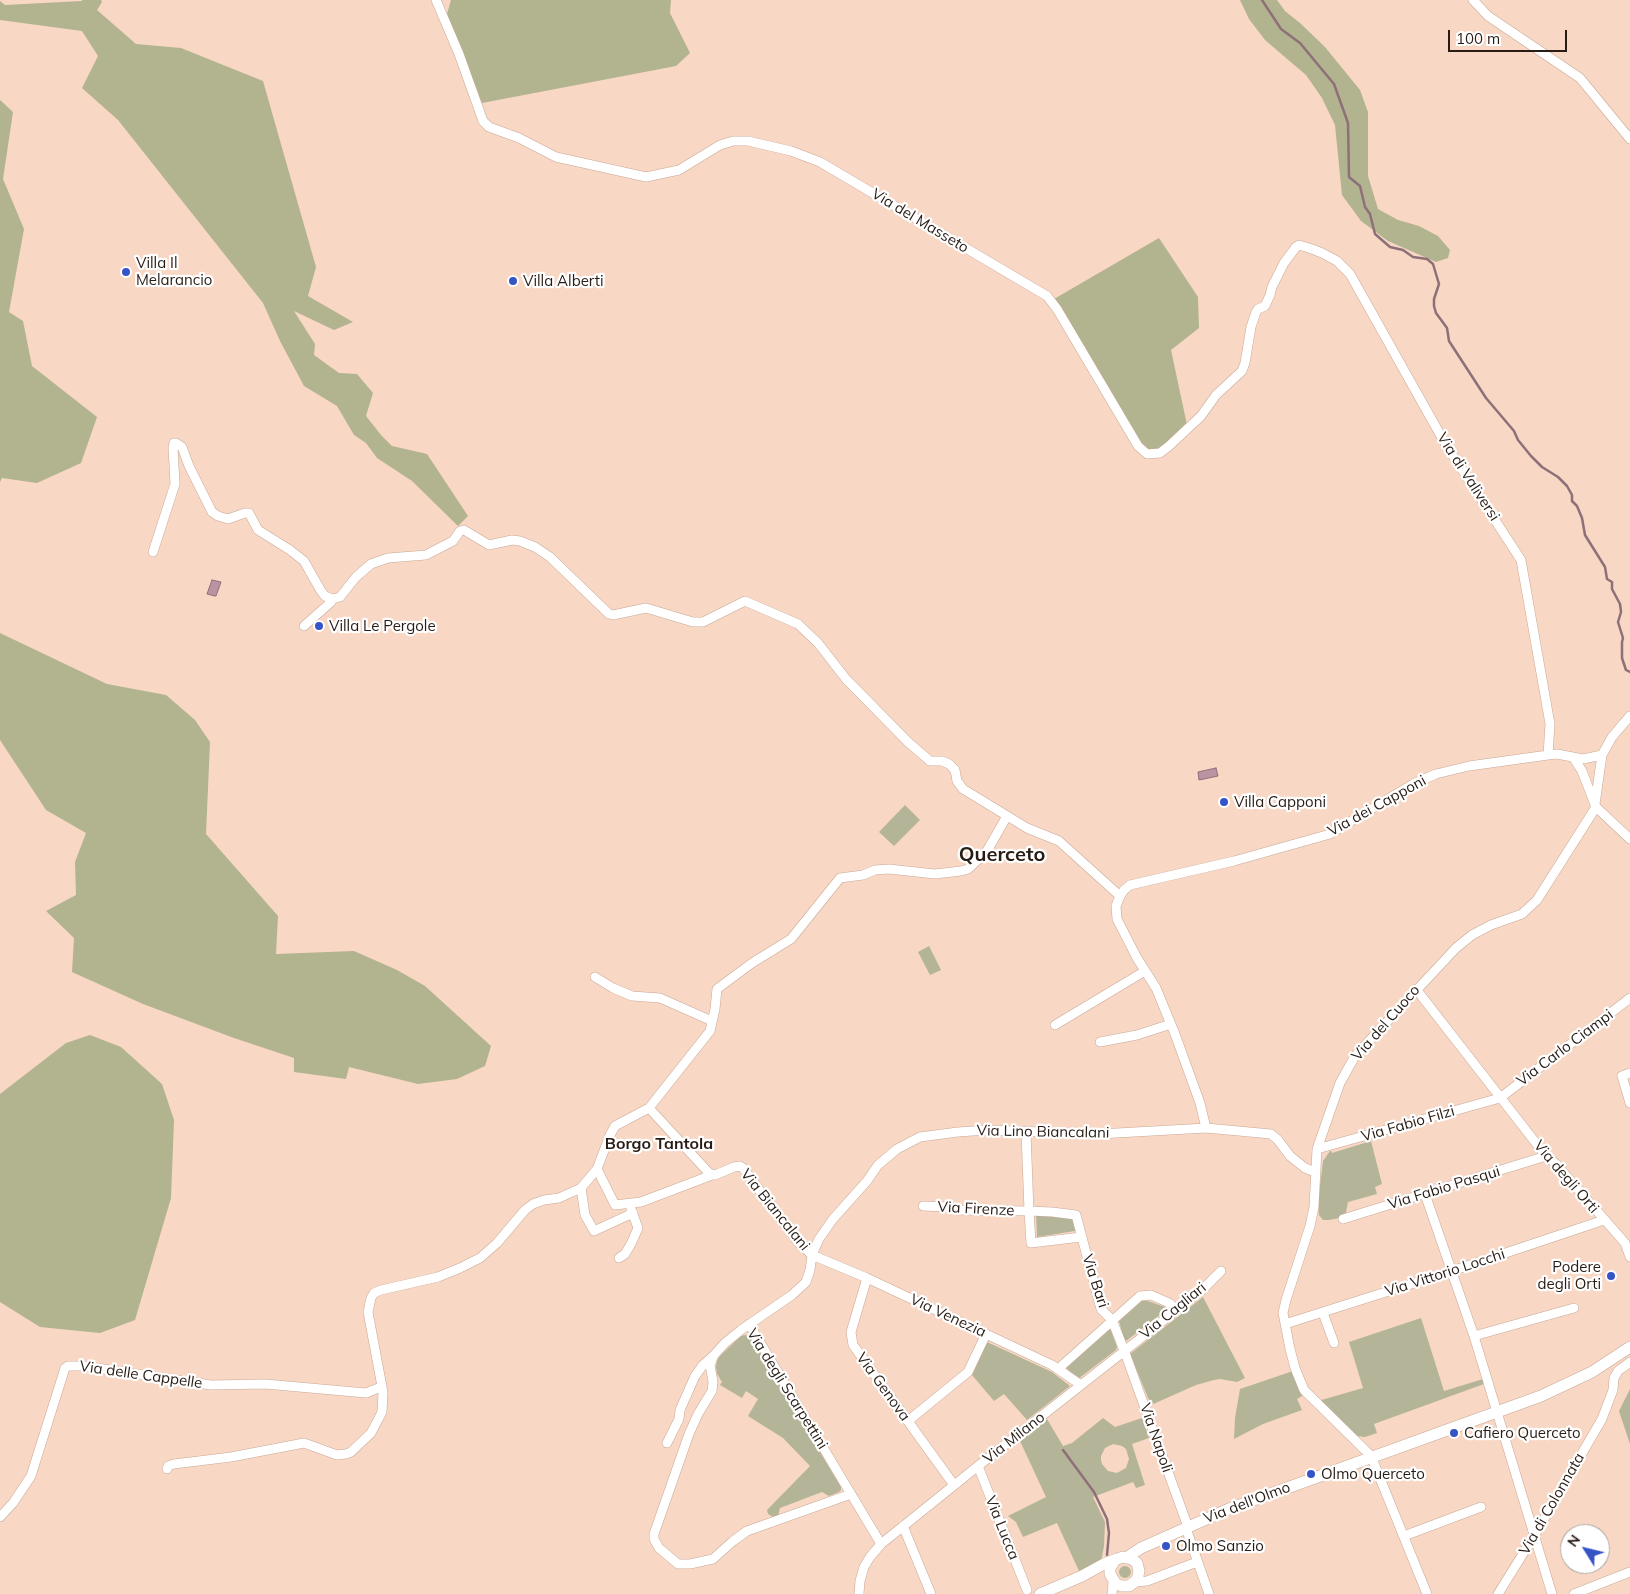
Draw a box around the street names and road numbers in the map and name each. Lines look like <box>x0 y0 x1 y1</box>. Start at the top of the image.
street label: Via del Masseto <box>868 185 972 257</box>
street label: Via di Valiversi <box>1433 430 1503 524</box>
street label: Via dei Capponi <box>1325 772 1429 840</box>
street label: Via del Cuoco <box>1348 981 1424 1065</box>
street label: Via Carlo Ciampi <box>1513 1006 1617 1090</box>
street label: Via Fabio Filzi <box>1359 1102 1457 1146</box>
street label: Via Lino Biancalani <box>976 1122 1110 1142</box>
street label: Via degli Orti <box>1530 1137 1602 1217</box>
street label: Via Fabio Pasqui <box>1386 1162 1502 1214</box>
street label: Via Biancalani <box>737 1166 813 1254</box>
street label: Via Firenze <box>937 1198 1015 1220</box>
street label: Via Vittorio Locchi <box>1383 1245 1507 1301</box>
street label: Via Bari <box>1078 1252 1112 1310</box>
street label: Via Cagliari <box>1136 1279 1210 1343</box>
street label: Via Venezia <box>907 1291 989 1341</box>
street label: Via degli Scarpettini <box>743 1325 831 1453</box>
street label: Via Genova <box>852 1349 914 1425</box>
street label: Via delle Cappelle <box>78 1357 204 1393</box>
street label: Via Napoli <box>1136 1401 1176 1475</box>
street label: Via Milano <box>980 1408 1048 1468</box>
street label: Via di Colonnata <box>1516 1450 1588 1558</box>
street label: Via dell'Olmo <box>1201 1478 1293 1528</box>
street label: Via Lucca <box>981 1493 1023 1563</box>

